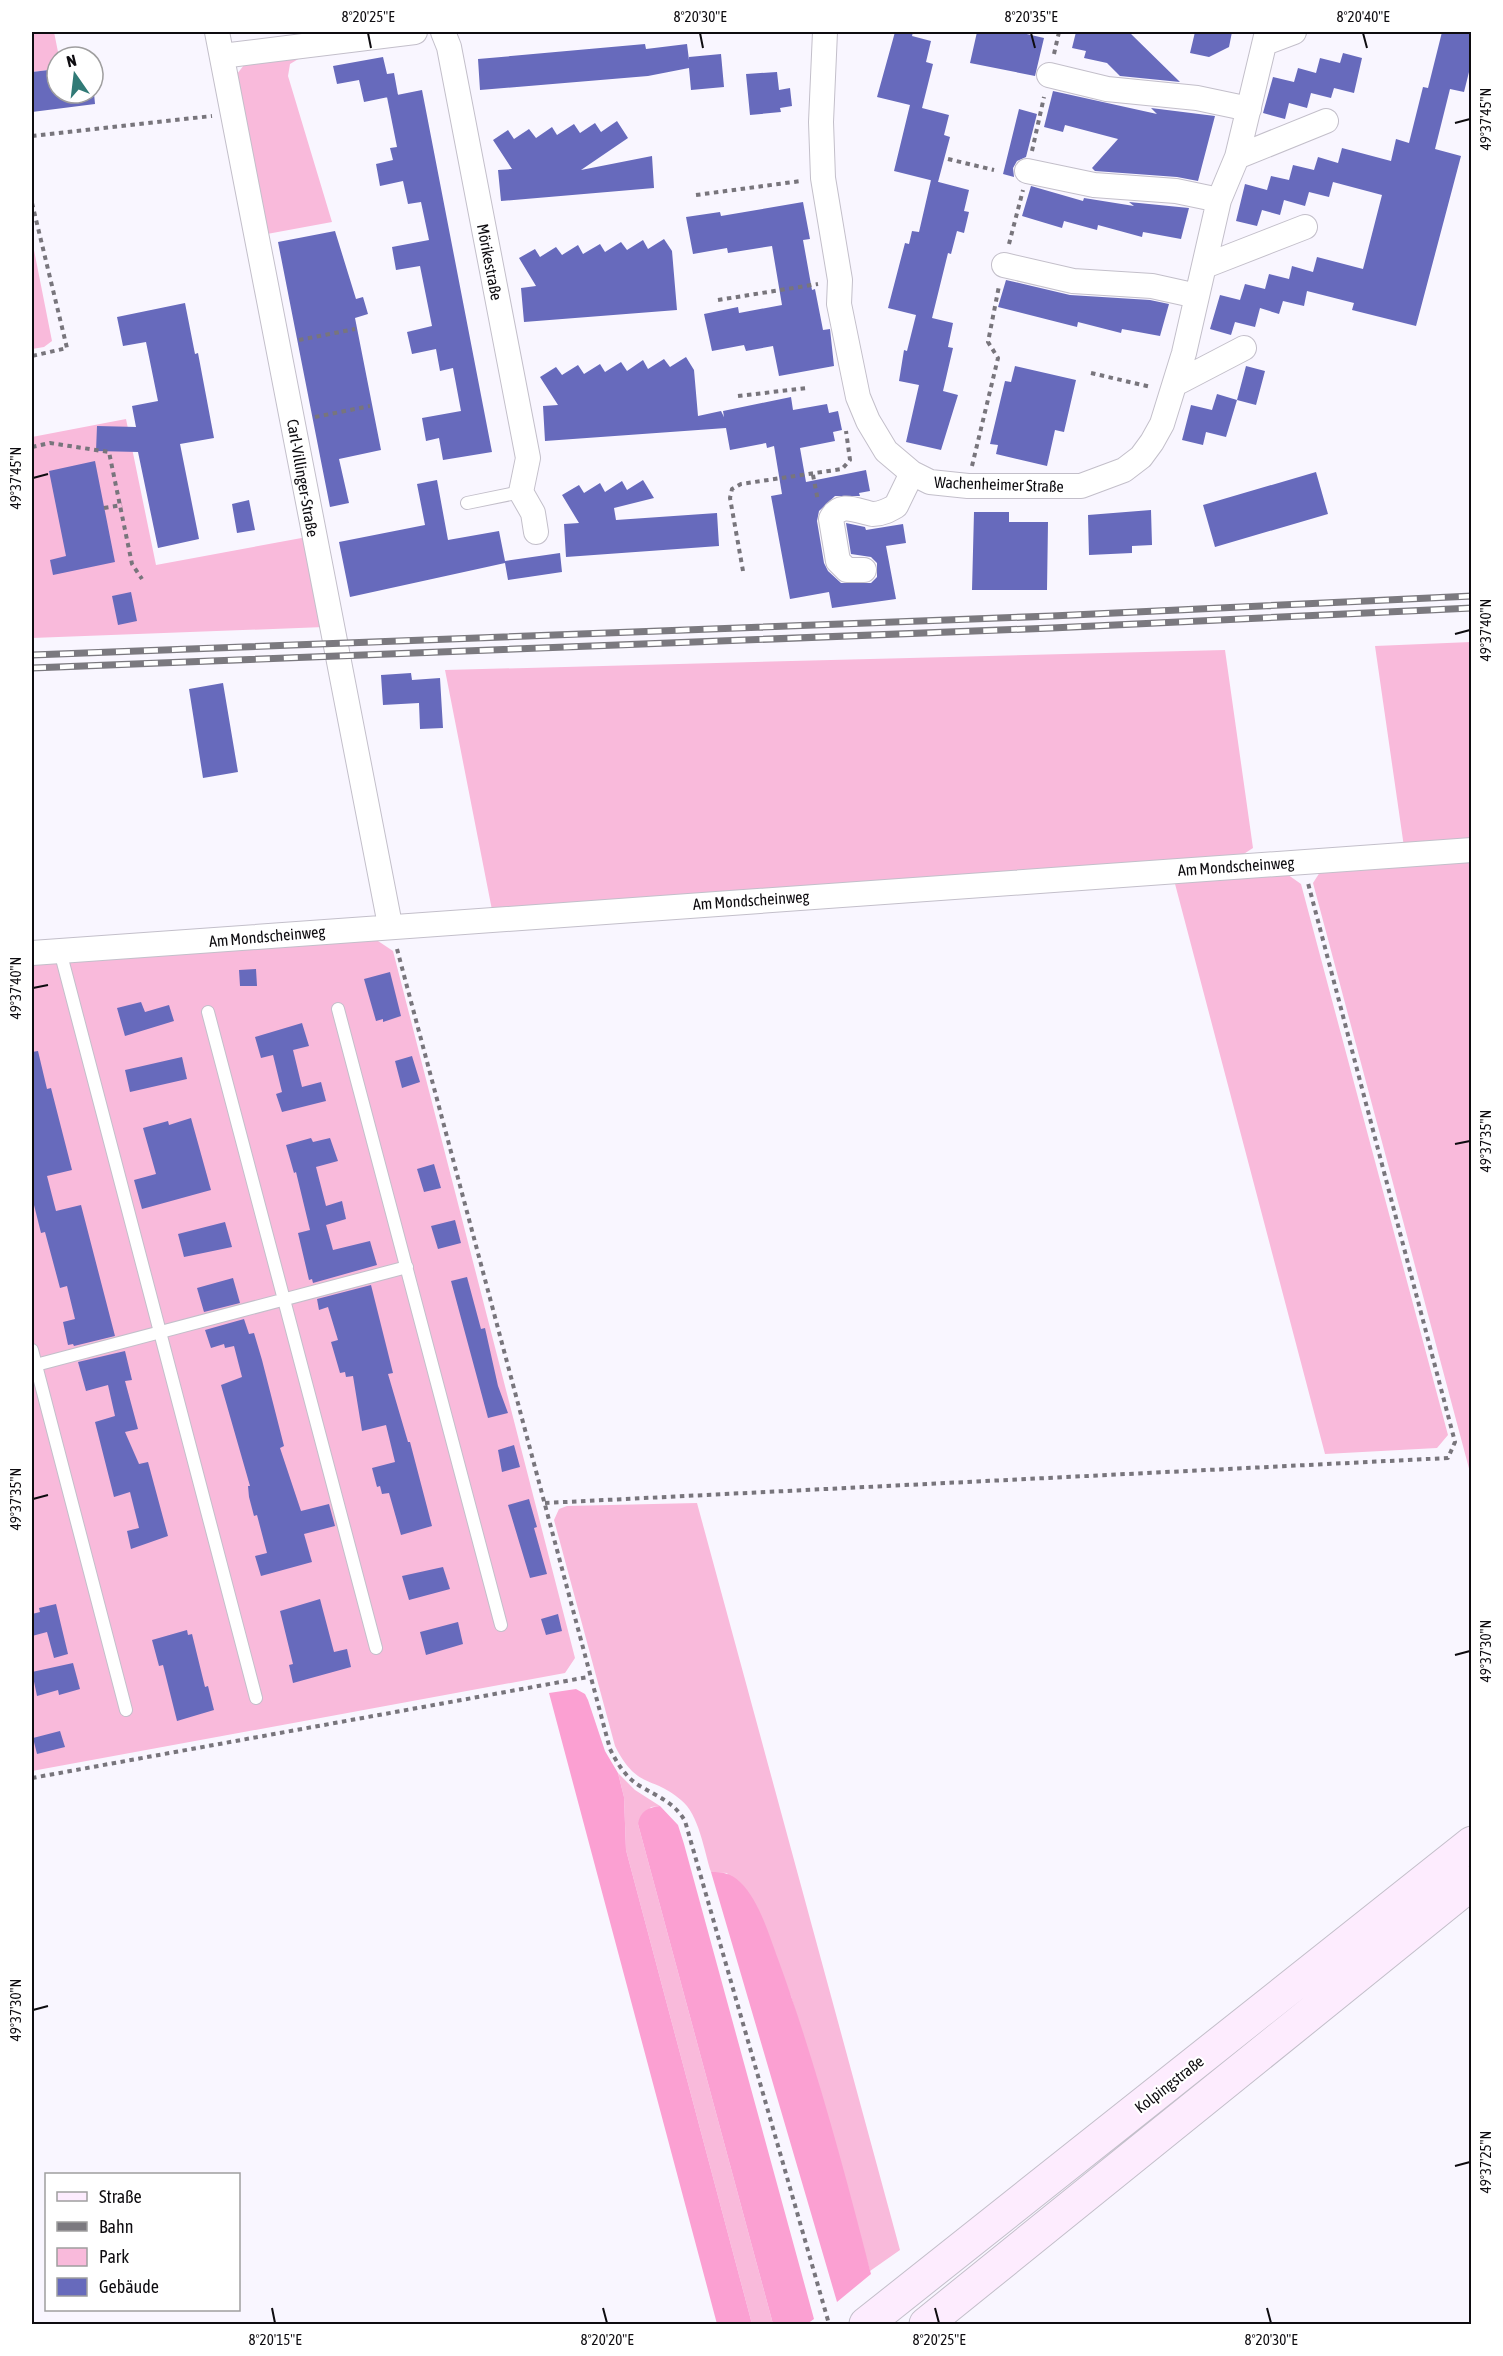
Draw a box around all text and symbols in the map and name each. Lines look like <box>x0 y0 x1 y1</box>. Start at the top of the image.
text: 8°20'25"E <box>341 8 395 25</box>
text: 8°20'30"E <box>673 8 727 25</box>
text: 8°20'35"E <box>1004 8 1058 25</box>
text: 8°20'40"E <box>1336 8 1390 25</box>
north arrow <box>45 45 105 105</box>
text: N <box>65 51 78 70</box>
text: 49°37'45"N <box>1477 88 1494 150</box>
street label: Mörikestraße <box>474 222 506 302</box>
street label: Carl-Villinger-Straße <box>283 418 322 539</box>
text: 49°37'45"N <box>7 447 24 509</box>
street label: Wachenheimer Straße <box>934 473 1064 495</box>
text: 49°37'40"N <box>1477 599 1494 661</box>
street label: Am Mondscheinweg <box>1177 853 1295 880</box>
street label: Am Mondscheinweg <box>692 887 810 914</box>
street label: Am Mondscheinweg <box>208 922 326 951</box>
text: 49°37'40"N <box>7 957 24 1019</box>
text: 49°37'35"N <box>1477 1110 1494 1172</box>
text: 49°37'35"N <box>7 1468 24 1530</box>
text: 49°37'30"N <box>1477 1620 1494 1682</box>
text: 49°37'30"N <box>7 1979 24 2041</box>
street label: Kolpingstraße <box>1131 2052 1207 2117</box>
text: 49°37'25"N <box>1477 2131 1494 2193</box>
legend <box>45 2173 240 2311</box>
text: Straße <box>99 2186 142 2207</box>
text: Bahn <box>99 2216 133 2237</box>
text: Park <box>99 2246 129 2267</box>
text: Gebäude <box>99 2276 159 2297</box>
text: 8°20'15"E <box>248 2331 302 2348</box>
text: 8°20'20"E <box>580 2331 634 2348</box>
text: 8°20'25"E <box>912 2331 966 2348</box>
text: 8°20'30"E <box>1244 2331 1298 2348</box>

